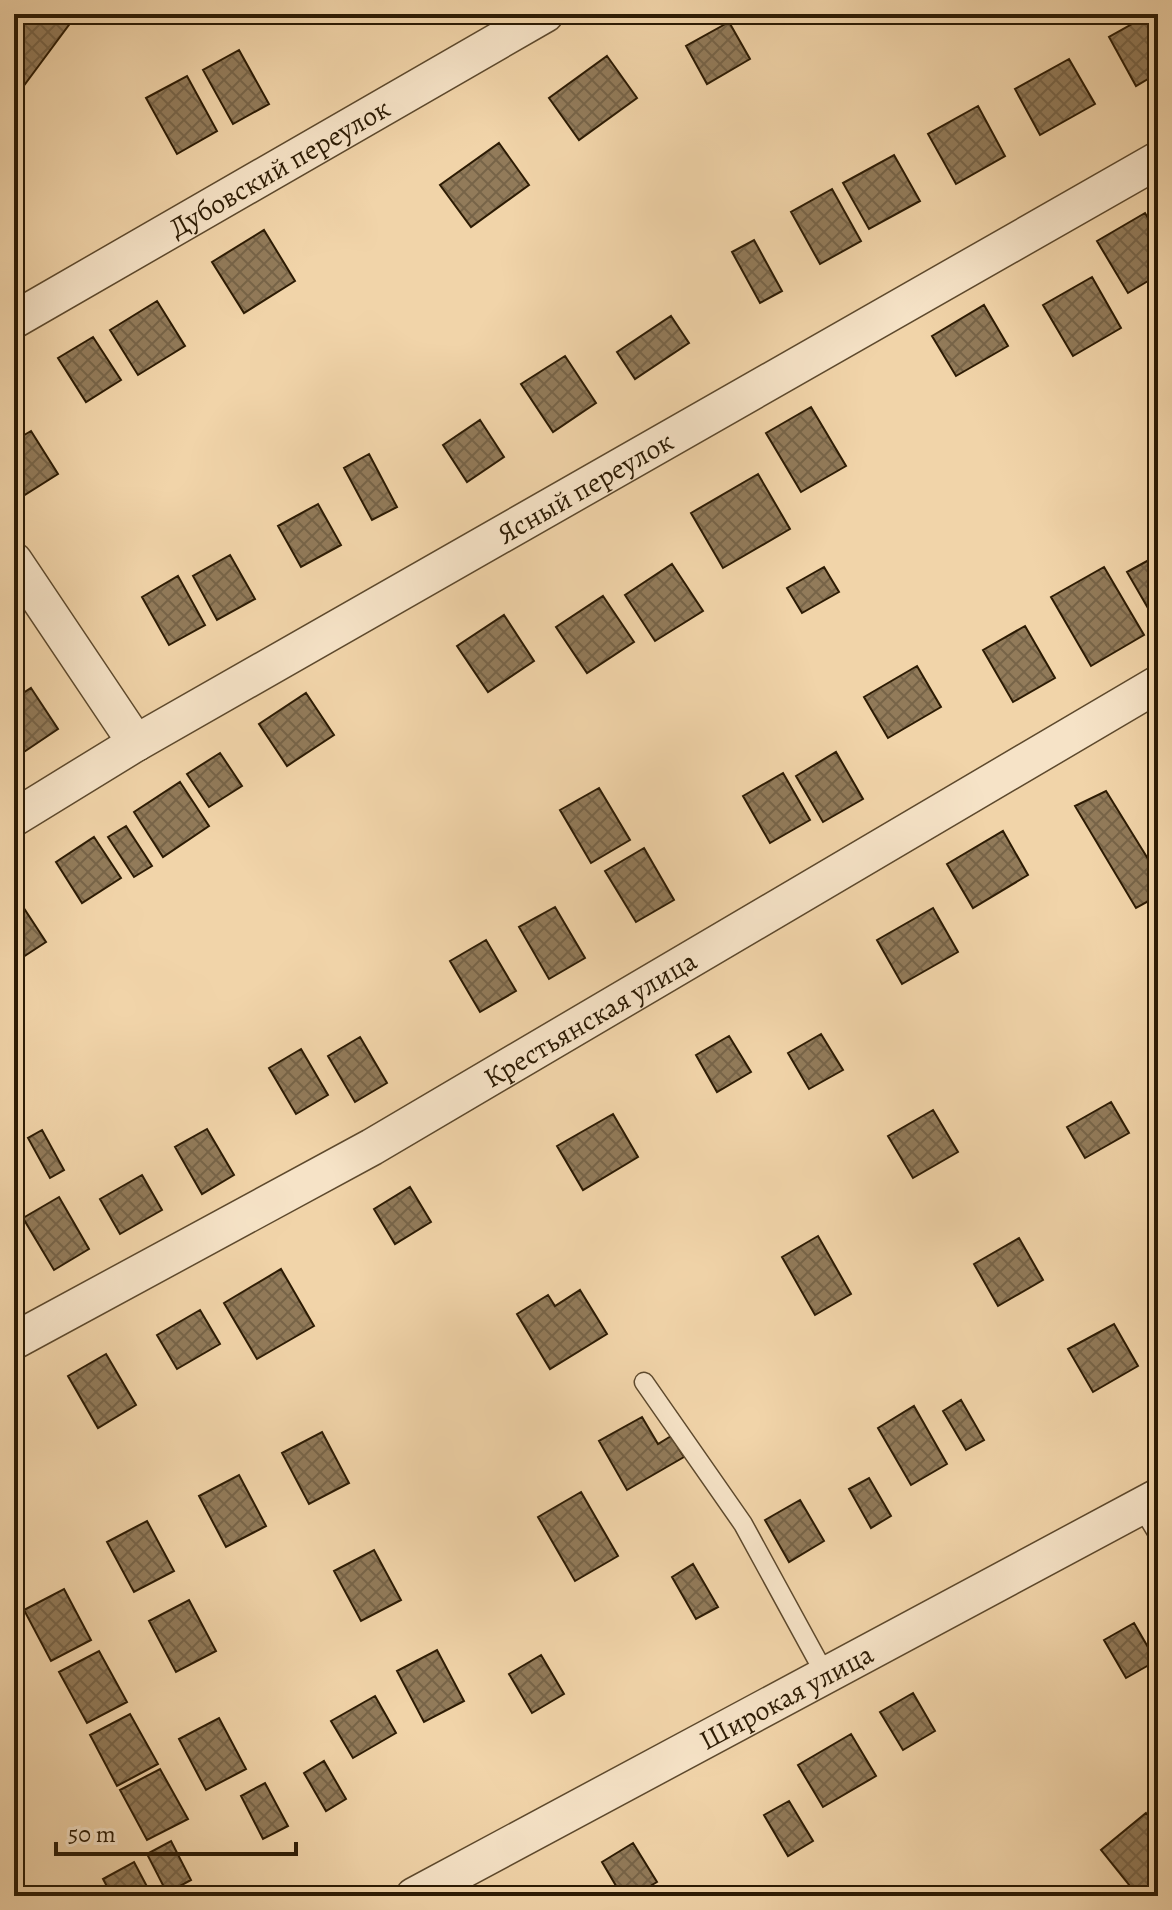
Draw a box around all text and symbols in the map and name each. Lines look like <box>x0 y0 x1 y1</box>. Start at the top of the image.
street label: Дубовский переулок <box>162 89 397 247</box>
street label: Ясный переулок <box>490 422 680 553</box>
street label: Крестьянская улица <box>477 942 704 1097</box>
street label: Широкая улица <box>693 1635 880 1760</box>
scale bar <box>56 1806 296 1856</box>
text: 50 m <box>68 1818 116 1850</box>

